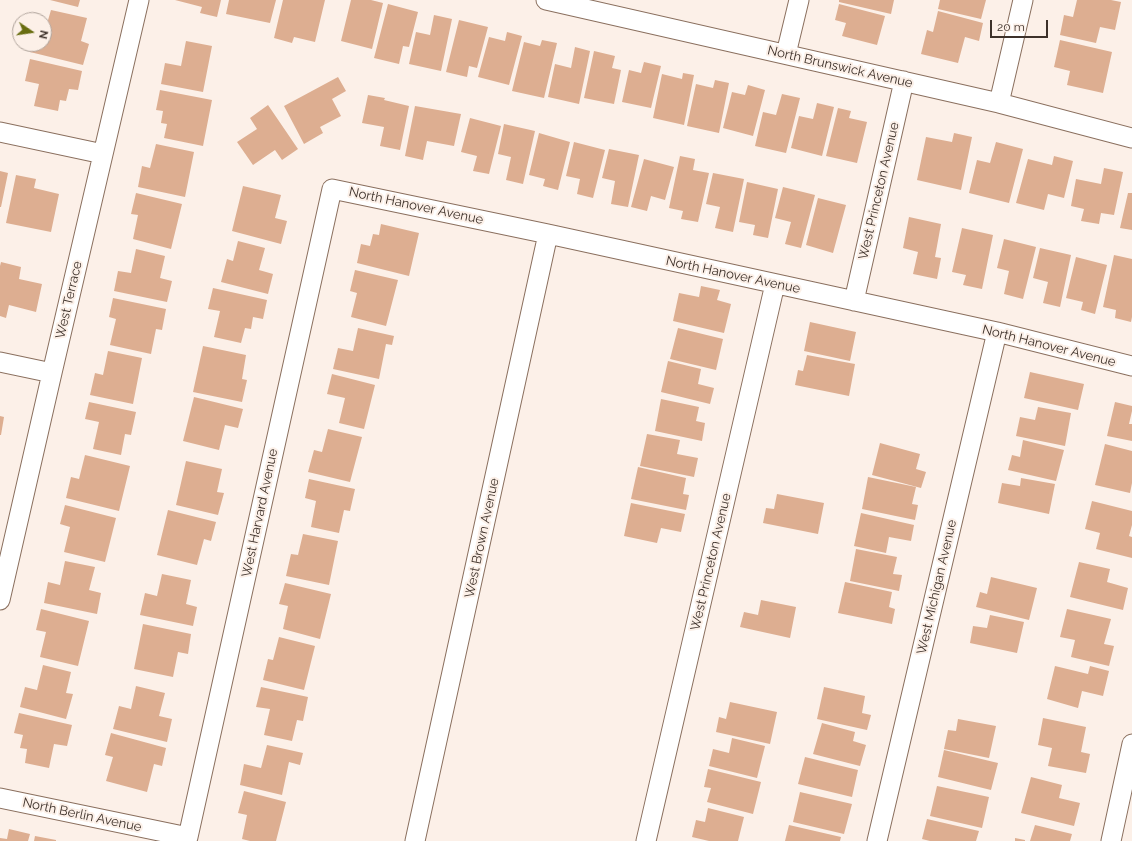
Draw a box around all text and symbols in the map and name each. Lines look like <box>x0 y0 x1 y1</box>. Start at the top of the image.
north arrow <box>12 12 52 52</box>
scale bar <box>992 12 1050 38</box>
text: 20 m <box>997 20 1025 34</box>
text: N <box>36 29 50 40</box>
street label: North Brunswick Avenue <box>766 43 914 91</box>
street label: West Princeton Avenue <box>856 121 902 261</box>
street label: North Hanover Avenue <box>347 184 485 228</box>
street label: North Hanover Avenue <box>664 253 802 297</box>
street label: West Terrace <box>52 260 86 340</box>
street label: North Hanover Avenue <box>981 322 1117 370</box>
street label: West Harvard Avenue <box>239 447 281 579</box>
street label: West Brown Avenue <box>462 477 502 599</box>
street label: West Princeton Avenue <box>688 492 734 632</box>
street label: West Michigan Avenue <box>914 518 960 656</box>
street label: North Berlin Avenue <box>21 795 143 835</box>

